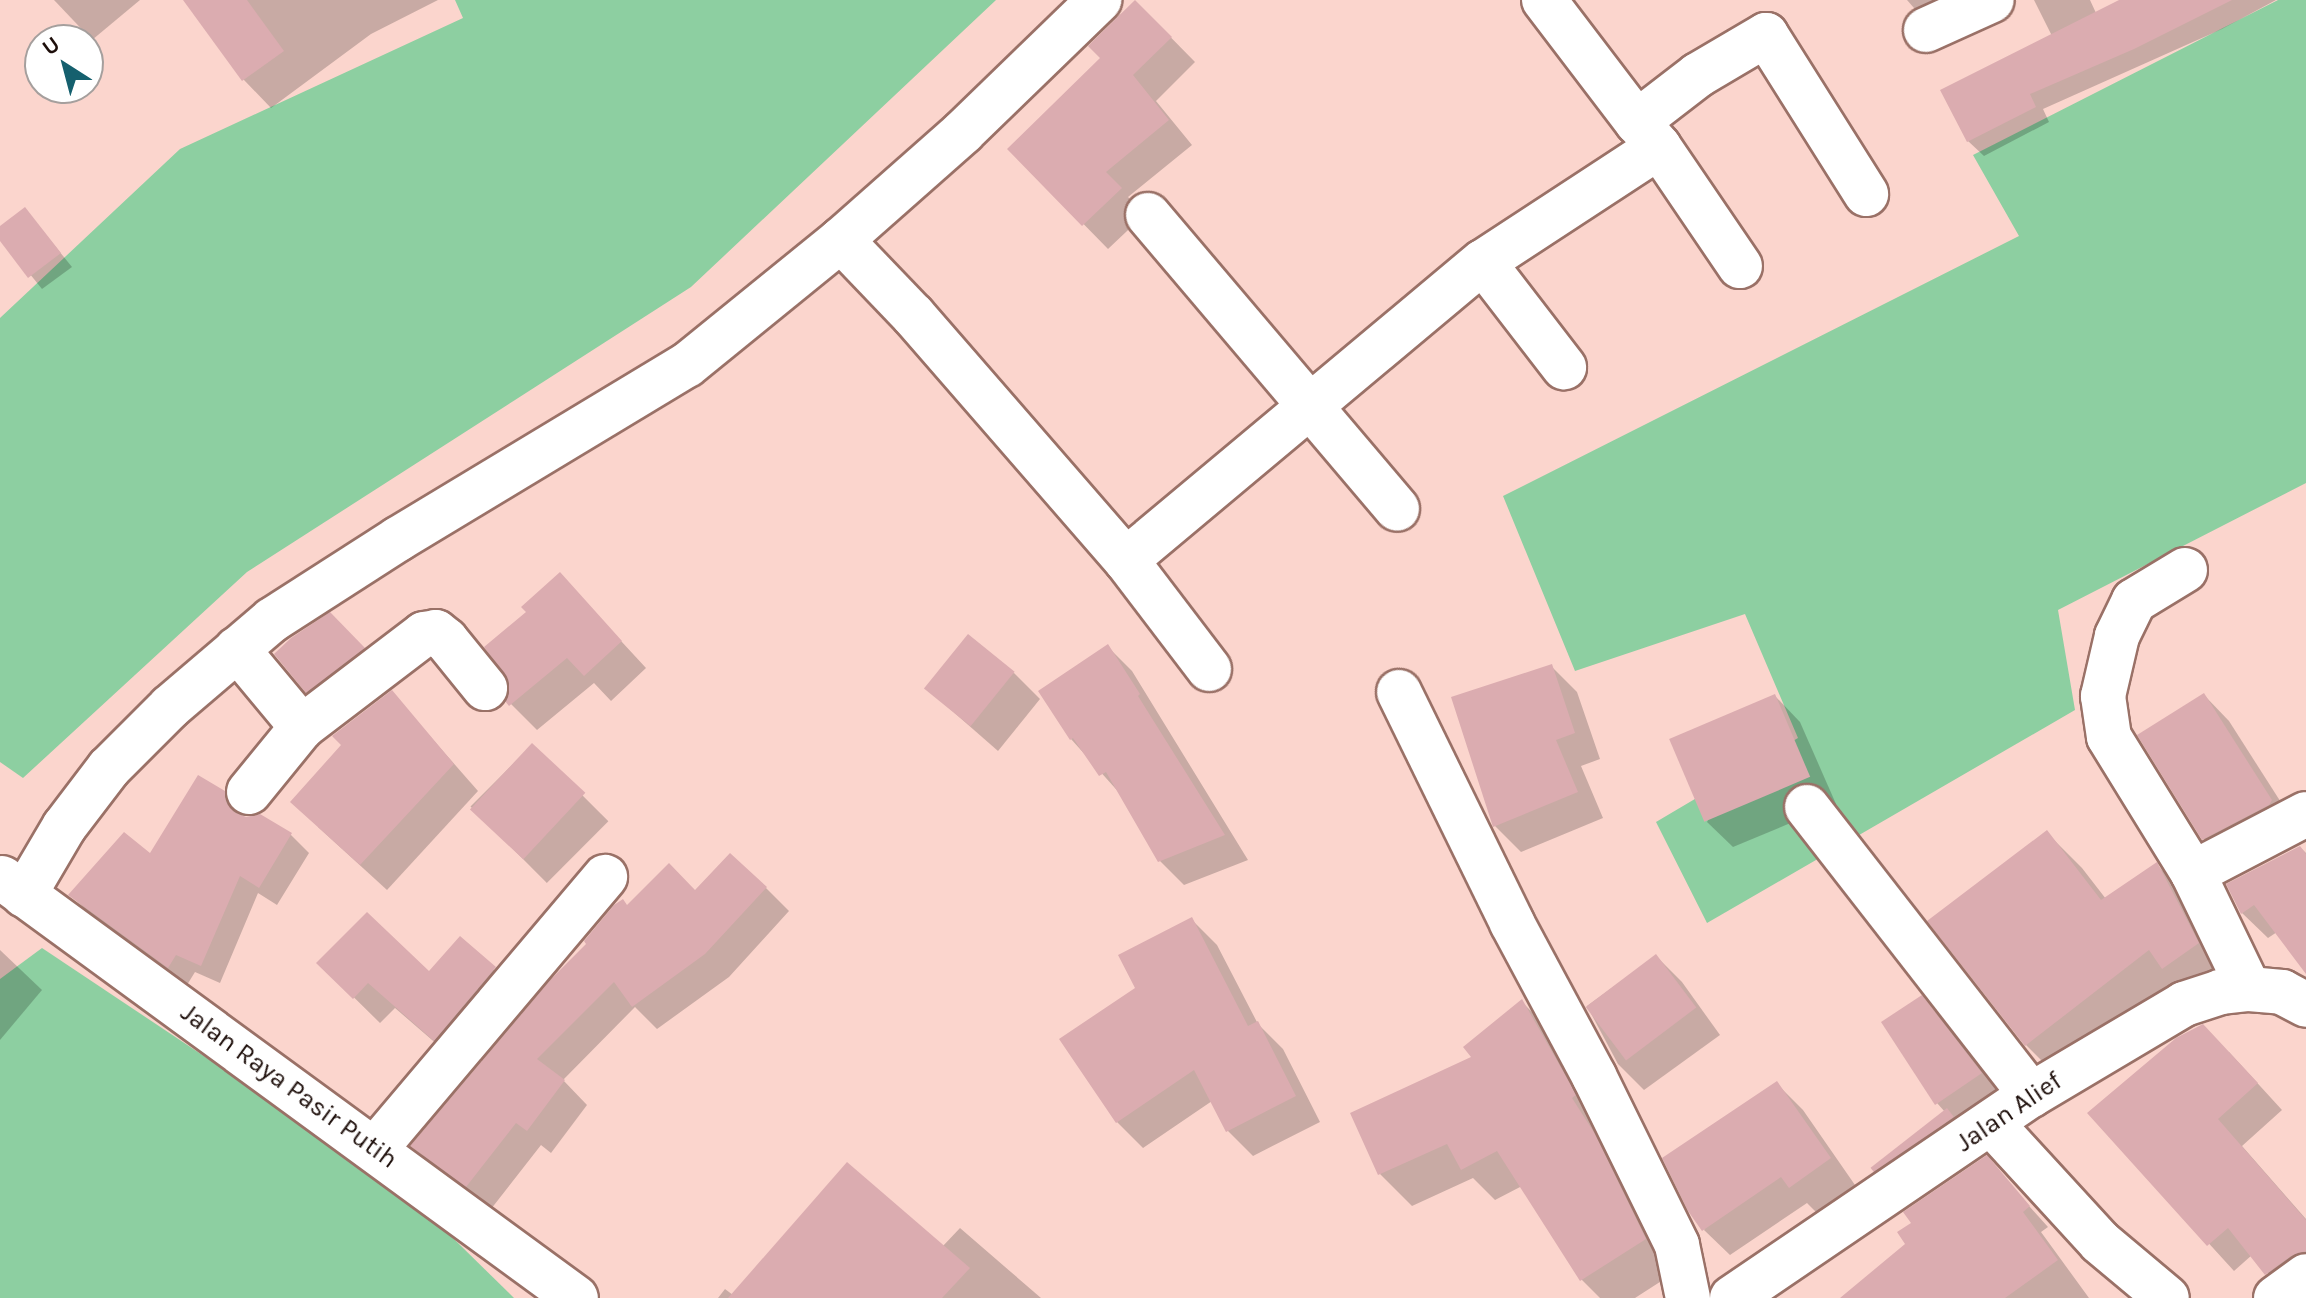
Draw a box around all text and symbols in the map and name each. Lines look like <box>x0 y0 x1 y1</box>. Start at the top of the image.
north arrow <box>24 24 104 104</box>
text: U <box>37 31 65 61</box>
street label: Jalan Raya Pasir Putih <box>175 997 403 1175</box>
street label: Jalan Alief <box>1950 1065 2068 1159</box>

